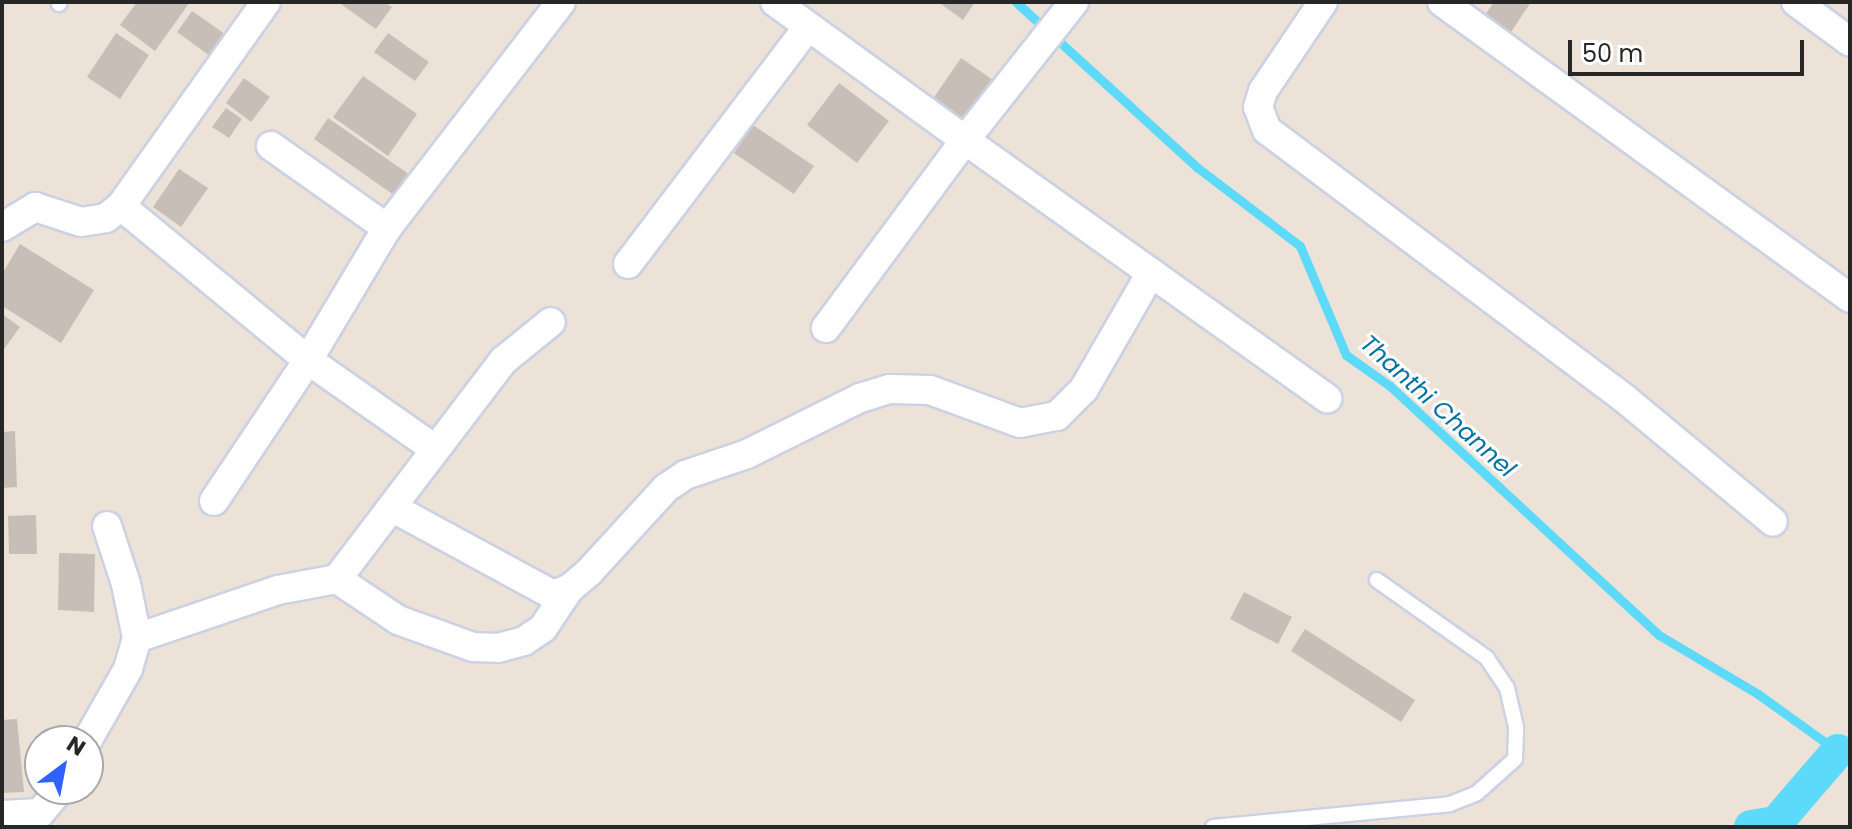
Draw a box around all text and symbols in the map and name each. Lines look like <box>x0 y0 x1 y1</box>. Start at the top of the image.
scale bar <box>1572 24 1808 74</box>
text: 50 m <box>1582 37 1643 70</box>
water label: Thanthi Channel <box>1355 329 1521 483</box>
north arrow <box>24 725 104 805</box>
text: N <box>61 728 91 763</box>

